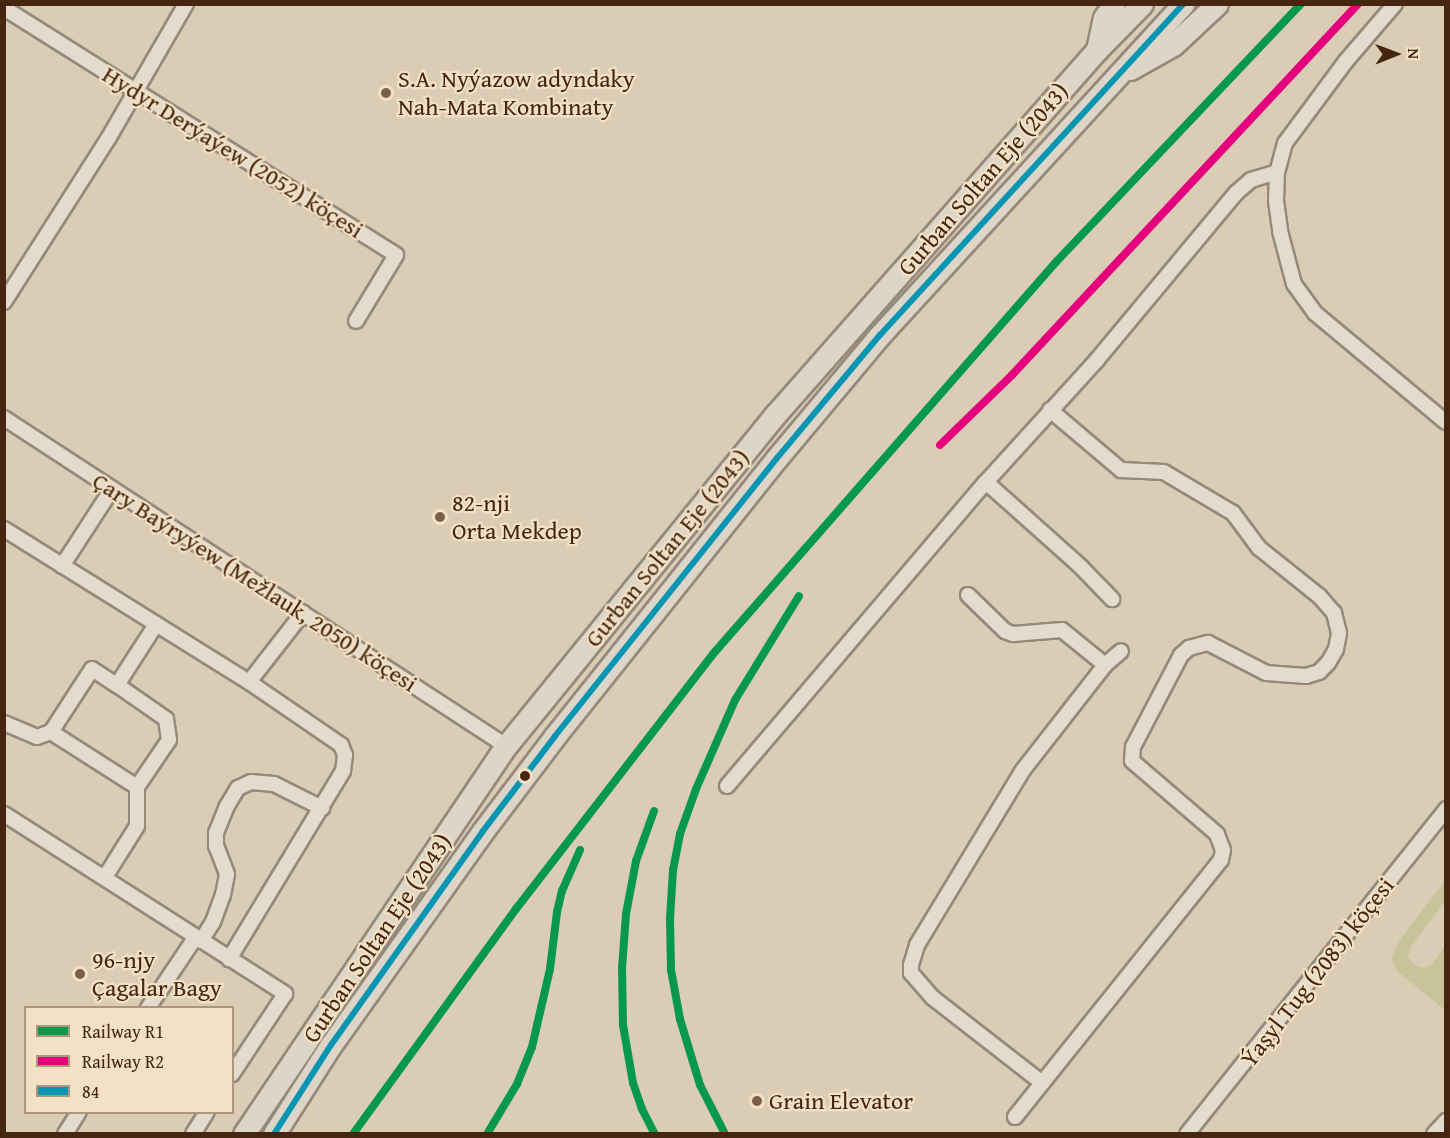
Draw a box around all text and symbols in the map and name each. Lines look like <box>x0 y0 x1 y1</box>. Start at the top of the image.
north arrow <box>1366 24 1426 84</box>
text: N <box>1402 48 1426 59</box>
street label: Hydyr Derýaýew (2052) köçesi <box>97 60 369 244</box>
place label: S.A. Nyýazow adyndaky Nah-Mata Kombinaty <box>398 65 635 121</box>
street label: Gurban Soltan Eje (2043) <box>892 77 1074 281</box>
marker: S.A. Nyýazow adyndaky Nah-Mata Kombinaty <box>379 86 393 100</box>
street label: Gurban Soltan Eje (2043) <box>579 443 755 653</box>
street label: Çary Baýryýew (Mežlauk, 2050) köçesi <box>87 466 423 698</box>
place label: 82-nji Orta Mekdep <box>452 489 582 545</box>
marker: 82-nji Orta Mekdep <box>433 510 447 524</box>
unlabelled marker <box>519 770 531 782</box>
street label: Gurban Soltan Eje (2043) <box>296 828 458 1048</box>
street label: Ýaşyl Tug (2083) köçesi <box>1234 872 1400 1072</box>
place label: 96-njy Çagalar Bagy <box>92 946 222 1002</box>
marker: 96-njy Çagalar Bagy <box>73 967 87 981</box>
legend <box>24 1006 234 1114</box>
text: Railway R1 <box>82 1018 164 1045</box>
text: Railway R2 <box>82 1048 164 1075</box>
text: 84 <box>82 1078 99 1105</box>
place label: Grain Elevator <box>769 1087 913 1115</box>
marker: Grain Elevator <box>750 1094 764 1108</box>

